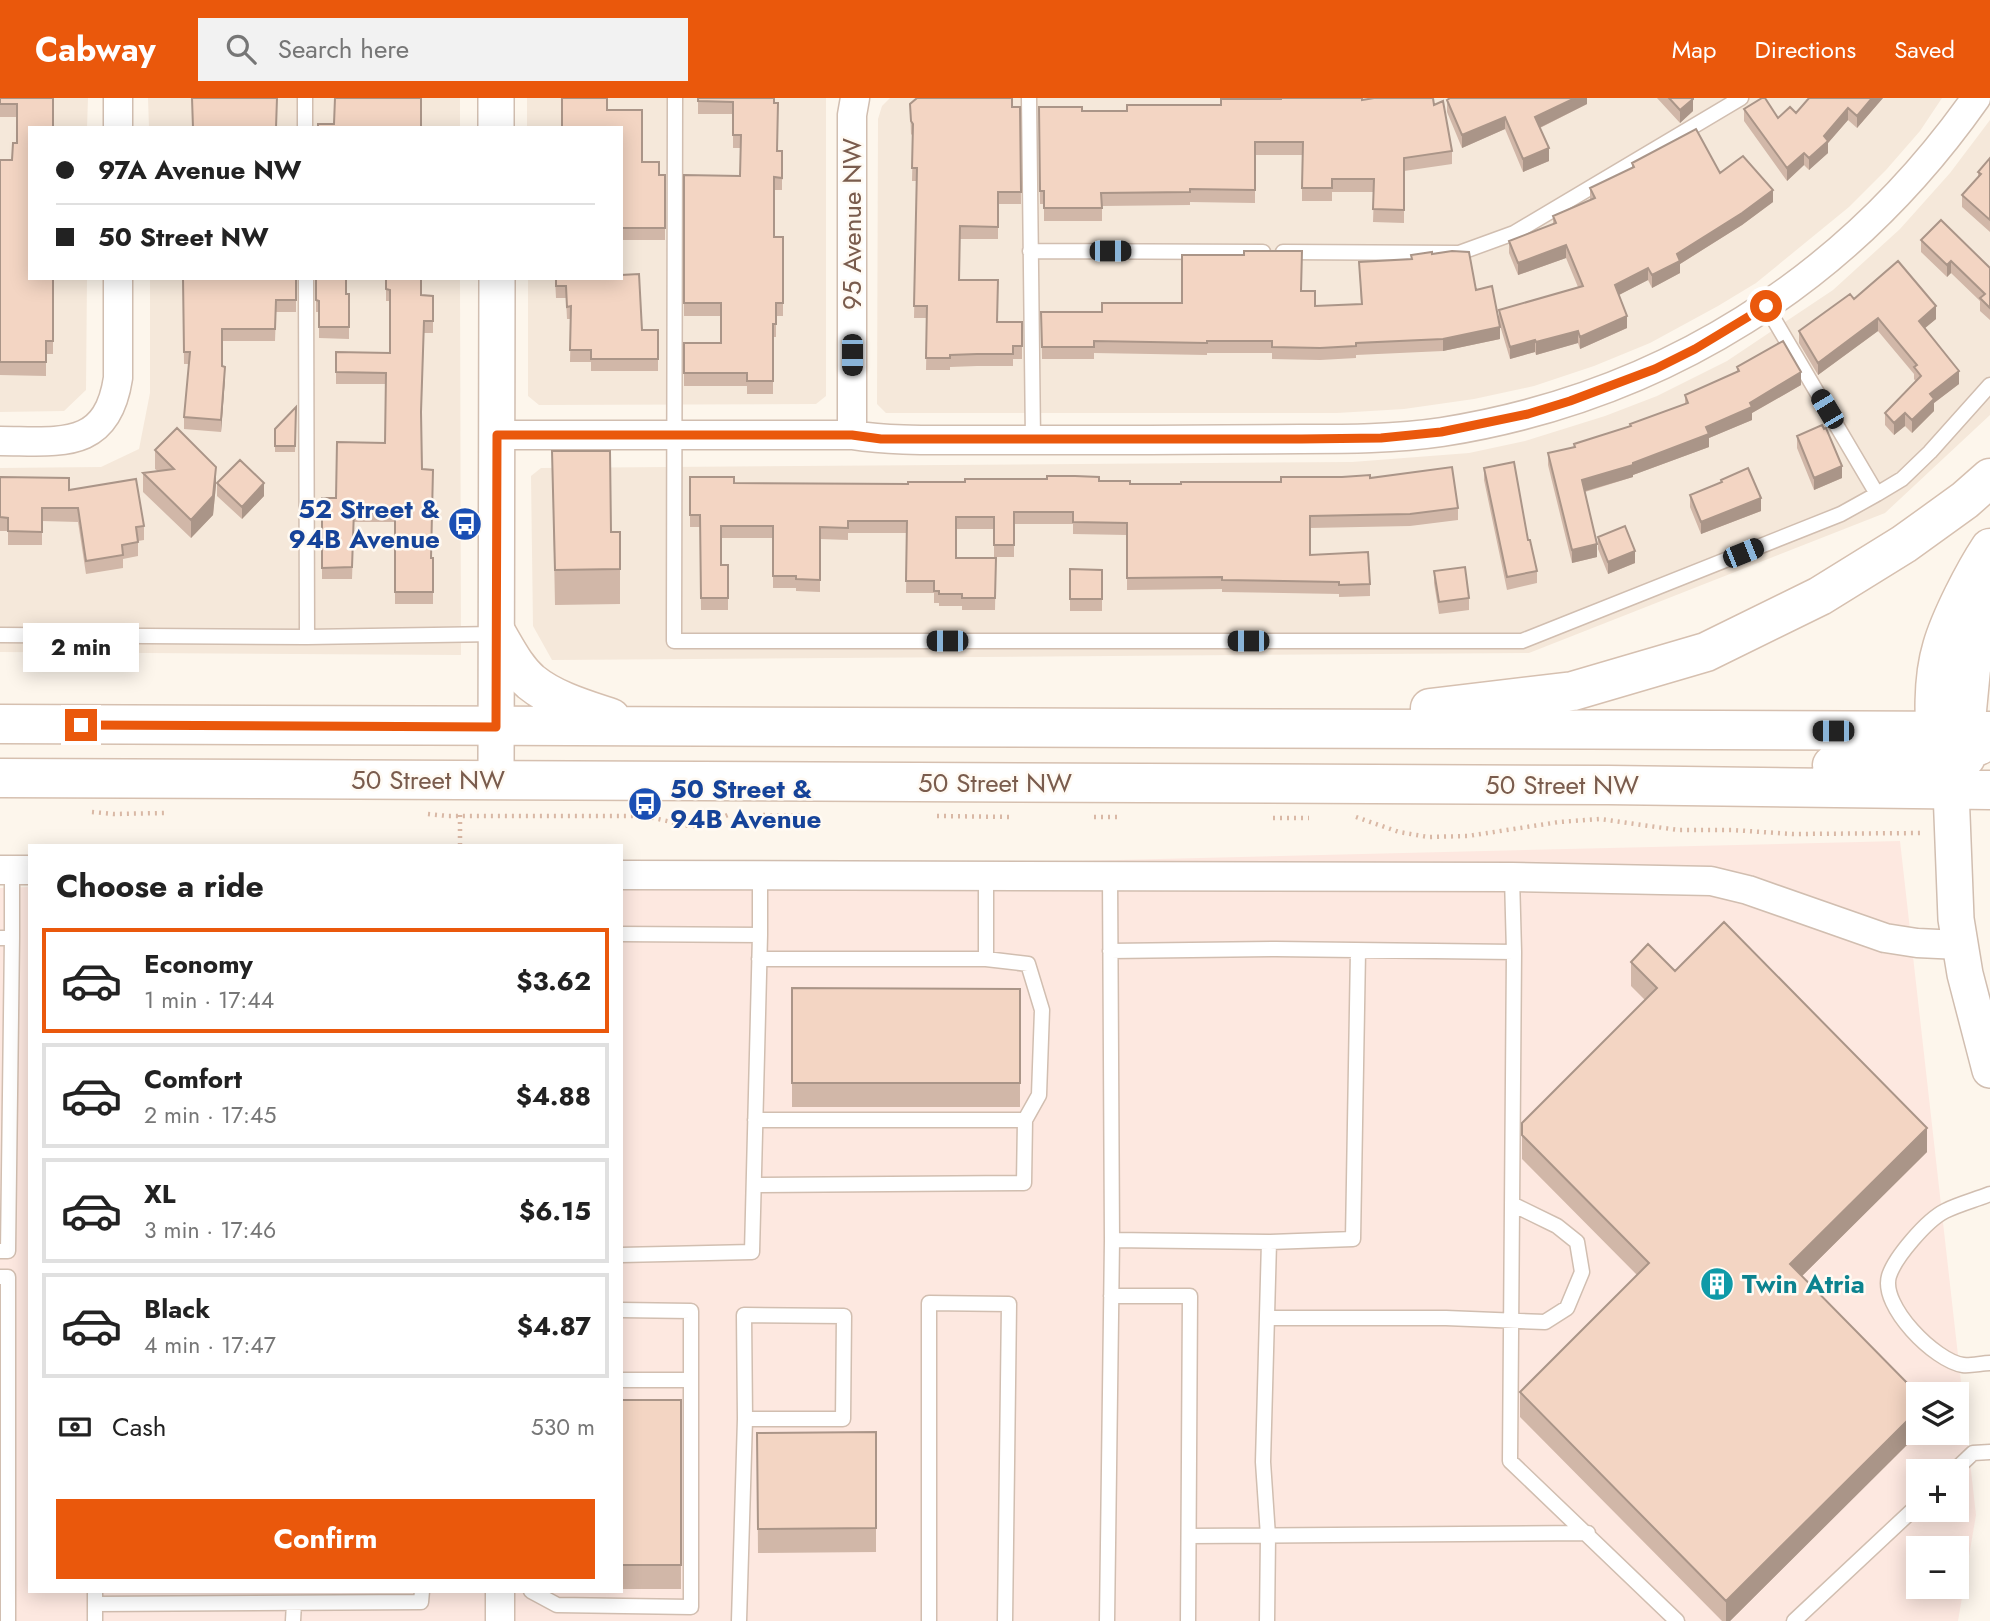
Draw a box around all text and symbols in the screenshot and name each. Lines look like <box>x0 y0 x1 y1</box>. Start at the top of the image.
search box <box>198 18 688 81</box>
text: Cabway <box>35 26 156 73</box>
icon: search <box>222 30 260 68</box>
text: Search here <box>278 30 409 68</box>
text: Map <box>1672 32 1717 67</box>
text: Directions <box>1755 32 1856 67</box>
text: Saved <box>1894 32 1955 67</box>
street label: 95 Avenue NW <box>833 138 871 310</box>
text: 97A Avenue NW <box>98 151 302 189</box>
text: 50 Street NW <box>98 218 269 256</box>
car <box>1090 241 1132 262</box>
route start <box>1750 290 1782 322</box>
car <box>842 334 863 376</box>
car <box>1808 386 1847 432</box>
place label: 52 Street & 94B Avenue <box>289 490 440 558</box>
bus stop icon: 52 Street & 94B Avenue <box>446 505 484 543</box>
car <box>1720 535 1767 571</box>
callout: 2 min <box>23 624 139 672</box>
text: 2 min <box>51 630 111 664</box>
car <box>927 631 969 652</box>
car <box>1228 631 1270 652</box>
route end <box>65 709 97 741</box>
car <box>1813 721 1855 742</box>
street label: 50 Street NW <box>351 761 505 799</box>
street label: 50 Street NW <box>918 764 1072 802</box>
street label: 50 Street NW <box>1485 766 1639 804</box>
place label: 50 Street & 94B Avenue <box>670 770 822 838</box>
bus stop icon: 50 Street & 94B Avenue <box>626 785 664 823</box>
text: Choose a ride <box>56 863 264 909</box>
text: Economy <box>144 945 253 983</box>
icon: car <box>60 949 123 1012</box>
text: $3.62 <box>516 962 591 1000</box>
text: 1 min · 17:44 <box>144 983 274 1017</box>
text: Comfort <box>144 1060 242 1098</box>
icon: car <box>60 1064 123 1127</box>
text: $4.88 <box>516 1077 591 1115</box>
text: 2 min · 17:45 <box>144 1098 276 1132</box>
text: XL <box>144 1175 176 1213</box>
icon: car <box>60 1179 123 1242</box>
text: $6.15 <box>519 1192 591 1230</box>
text: 3 min · 17:46 <box>144 1213 276 1247</box>
building icon: Twin Atria <box>1698 1265 1736 1303</box>
place label: Twin Atria <box>1742 1265 1865 1303</box>
text: Black <box>144 1290 210 1328</box>
icon: car <box>60 1294 123 1357</box>
text: $4.87 <box>517 1307 591 1345</box>
text: 4 min · 17:47 <box>144 1328 276 1362</box>
map controls <box>1906 1382 1969 1599</box>
button: layers <box>1906 1382 1969 1445</box>
icon: cash <box>56 1408 94 1446</box>
text: Cash <box>112 1408 166 1446</box>
text: 530 m <box>531 1410 595 1444</box>
button: + <box>1906 1459 1969 1522</box>
button: Confirm <box>56 1499 595 1579</box>
button: − <box>1906 1536 1969 1599</box>

